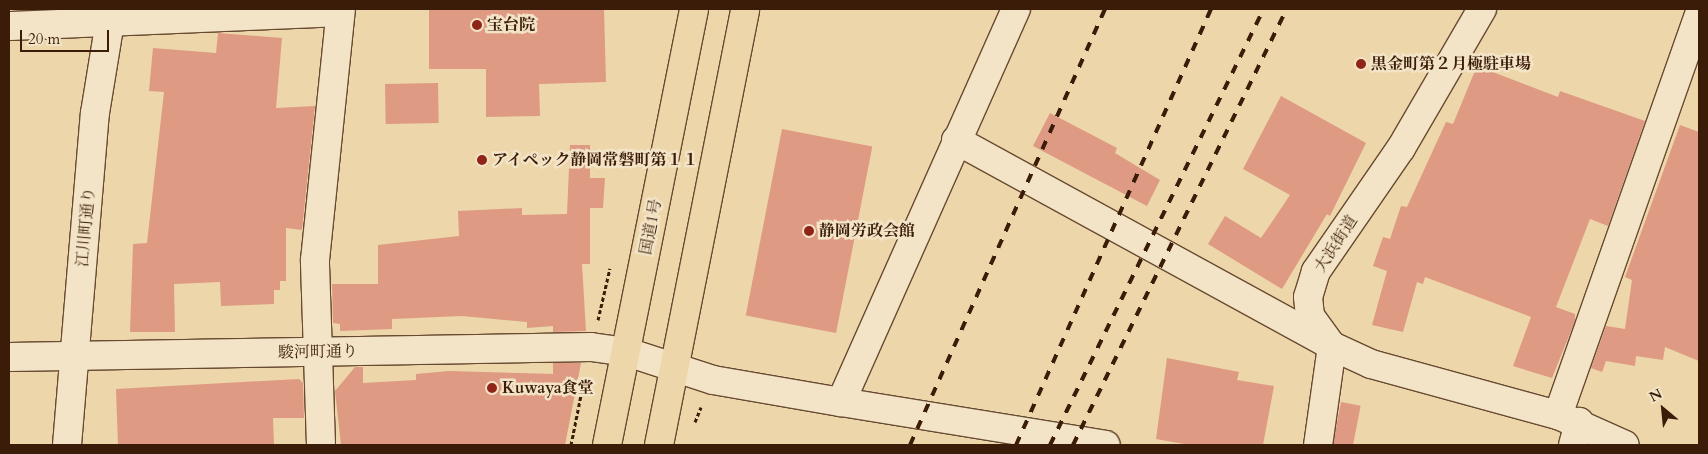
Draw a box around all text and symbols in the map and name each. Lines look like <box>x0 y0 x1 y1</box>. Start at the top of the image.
place label: 宝台院 <box>487 15 535 35</box>
marker: 宝台院 <box>471 19 483 31</box>
scale bar <box>22 20 111 52</box>
text: 20 m <box>28 29 60 49</box>
place label: 黒金町第２月極駐車場 <box>1371 54 1531 74</box>
marker: 黒金町第２月極駐車場 <box>1355 58 1367 70</box>
place label: アイペック静岡常磐町第１１ <box>492 150 700 170</box>
marker: アイペック静岡常磐町第１１ <box>476 154 488 166</box>
street label: 江川町通り <box>73 186 99 268</box>
street label: 国道1号 <box>636 198 666 256</box>
street label: 大浜街道 <box>1311 212 1361 276</box>
place label: 静岡労政会館 <box>819 221 915 241</box>
marker: 静岡労政会館 <box>803 225 815 237</box>
street label: 駿河町通り <box>278 342 358 362</box>
place label: Kuwaya食堂 <box>502 378 594 398</box>
marker: Kuwaya食堂 <box>486 382 498 394</box>
north arrow <box>1638 384 1688 434</box>
text: N <box>1646 384 1666 407</box>

